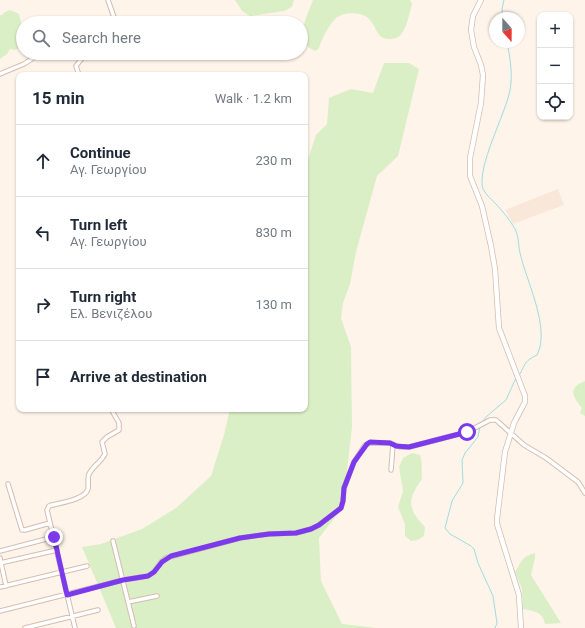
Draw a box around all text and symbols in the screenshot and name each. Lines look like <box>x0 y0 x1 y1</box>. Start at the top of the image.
north arrow <box>489 12 525 48</box>
map controls <box>537 12 573 120</box>
button: + <box>537 12 573 48</box>
search box <box>16 16 308 60</box>
icon: search <box>30 27 52 49</box>
text: Search here <box>62 29 141 47</box>
button: − <box>537 48 573 84</box>
button: locate <box>537 84 573 120</box>
text: 15 min <box>32 88 85 108</box>
text: Walk · 1.2 km <box>215 91 292 106</box>
text: Continue <box>70 144 131 162</box>
icon: ahead <box>32 150 54 172</box>
text: 230 m <box>255 153 292 168</box>
text: Αγ. Γεωργίου <box>70 162 147 177</box>
text: Turn left <box>70 216 127 234</box>
icon: left <box>32 222 54 244</box>
text: 830 m <box>255 225 292 240</box>
text: Αγ. Γεωργίου <box>70 234 147 249</box>
text: Turn right <box>70 288 136 306</box>
icon: right <box>32 294 54 316</box>
text: 130 m <box>255 297 292 312</box>
text: Ελ. Βενιζέλου <box>70 306 152 321</box>
icon: arrive <box>32 366 54 388</box>
text: Arrive at destination <box>70 368 207 386</box>
route start <box>458 423 476 441</box>
route end <box>45 528 63 546</box>

